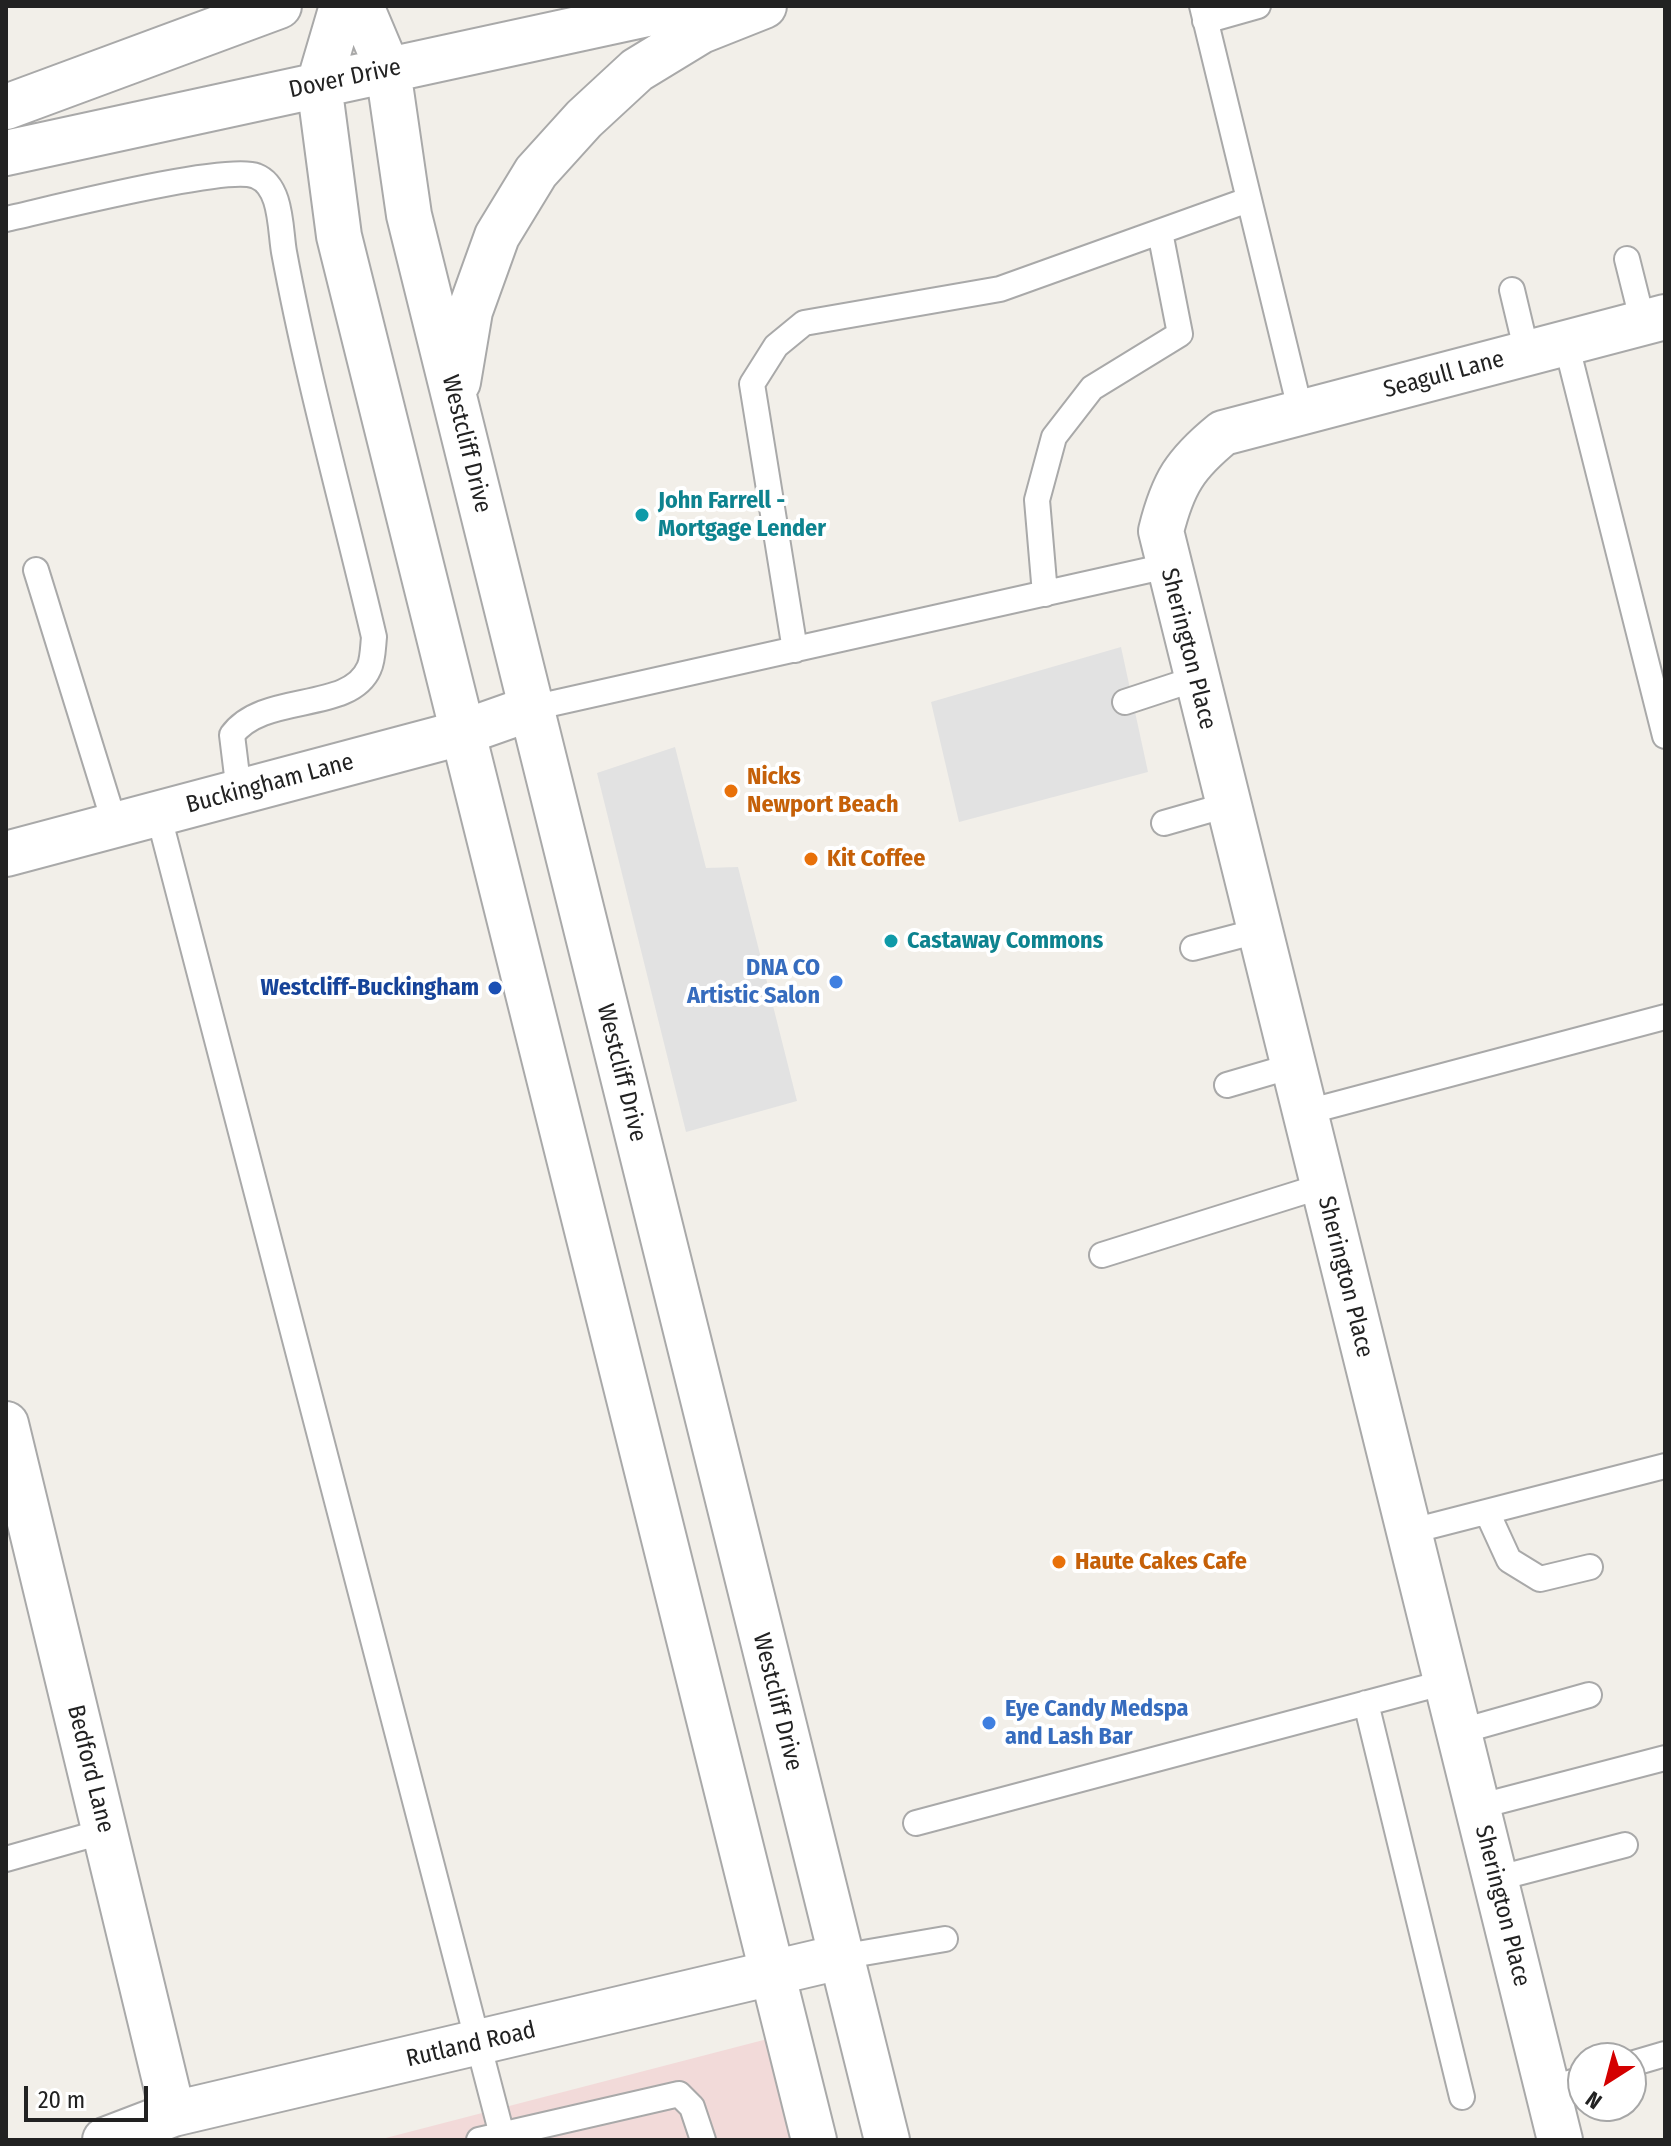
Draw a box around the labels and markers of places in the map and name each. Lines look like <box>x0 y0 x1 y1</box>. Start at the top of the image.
place label: John Farrell - Mortgage Lender <box>658 487 826 543</box>
marker: John Farrell - Mortgage Lender <box>633 506 651 524</box>
place label: Nicks Newport Beach <box>747 763 898 819</box>
marker: Nicks Newport Beach <box>722 782 740 800</box>
place label: Kit Coffee <box>827 845 925 873</box>
marker: Kit Coffee <box>802 850 820 868</box>
place label: Castaway Commons <box>907 927 1103 955</box>
marker: Castaway Commons <box>882 932 900 950</box>
place label: DNA CO Artistic Salon <box>687 954 820 1010</box>
marker: DNA CO Artistic Salon <box>827 973 845 991</box>
place label: Westcliff-Buckingham <box>260 974 479 1002</box>
marker: Westcliff-Buckingham <box>486 979 504 997</box>
place label: Haute Cakes Cafe <box>1075 1548 1247 1576</box>
marker: Haute Cakes Cafe <box>1050 1553 1068 1571</box>
place label: Eye Candy Medspa and Lash Bar <box>1005 1695 1188 1751</box>
marker: Eye Candy Medspa and Lash Bar <box>980 1714 998 1732</box>

